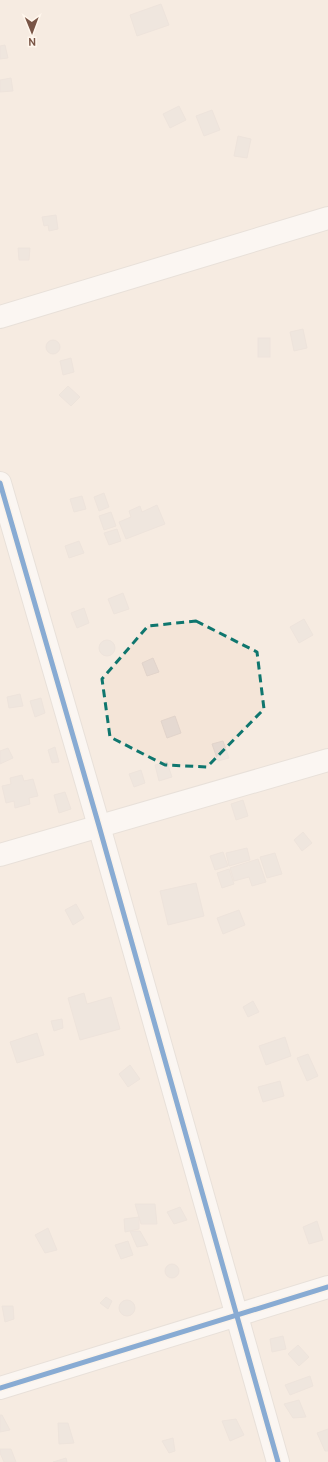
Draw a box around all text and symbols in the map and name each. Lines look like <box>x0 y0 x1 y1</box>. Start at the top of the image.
north arrow <box>12 12 52 52</box>
text: N <box>28 35 36 49</box>

